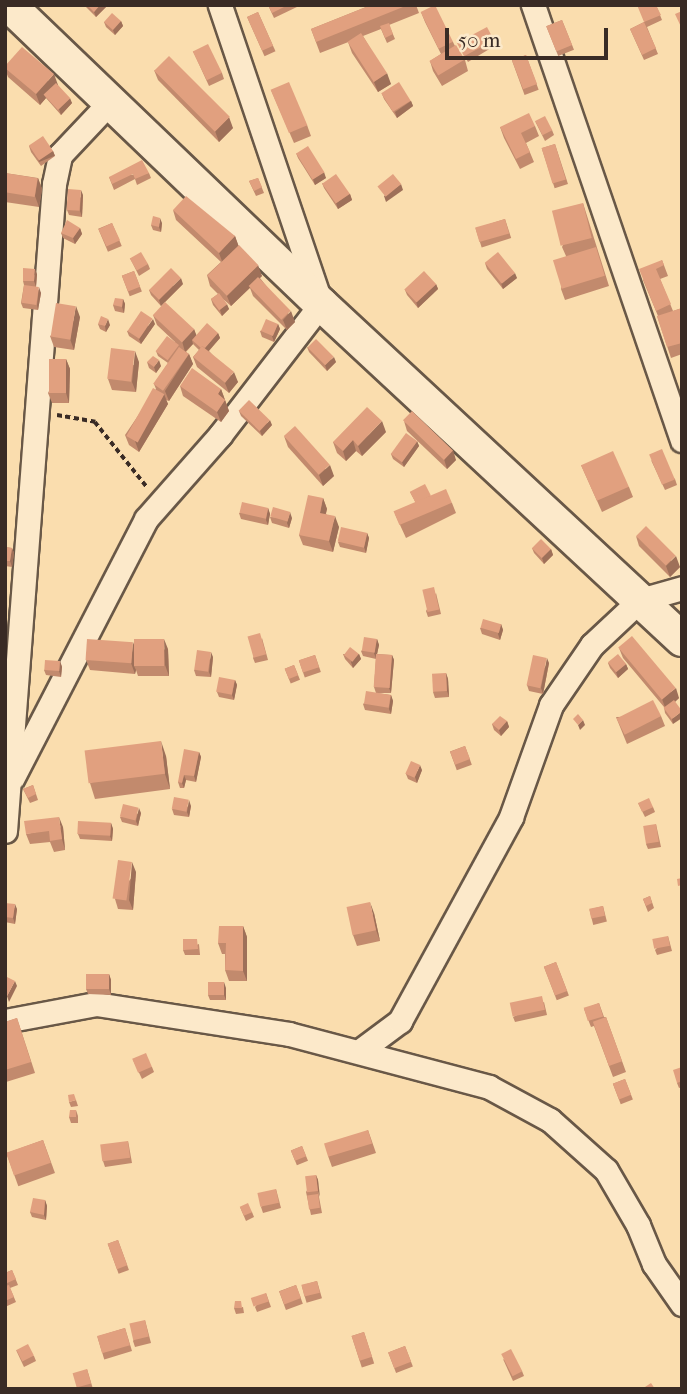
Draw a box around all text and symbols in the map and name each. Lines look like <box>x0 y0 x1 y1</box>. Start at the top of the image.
scale bar <box>449 14 612 58</box>
text: 50 m <box>458 28 501 52</box>

